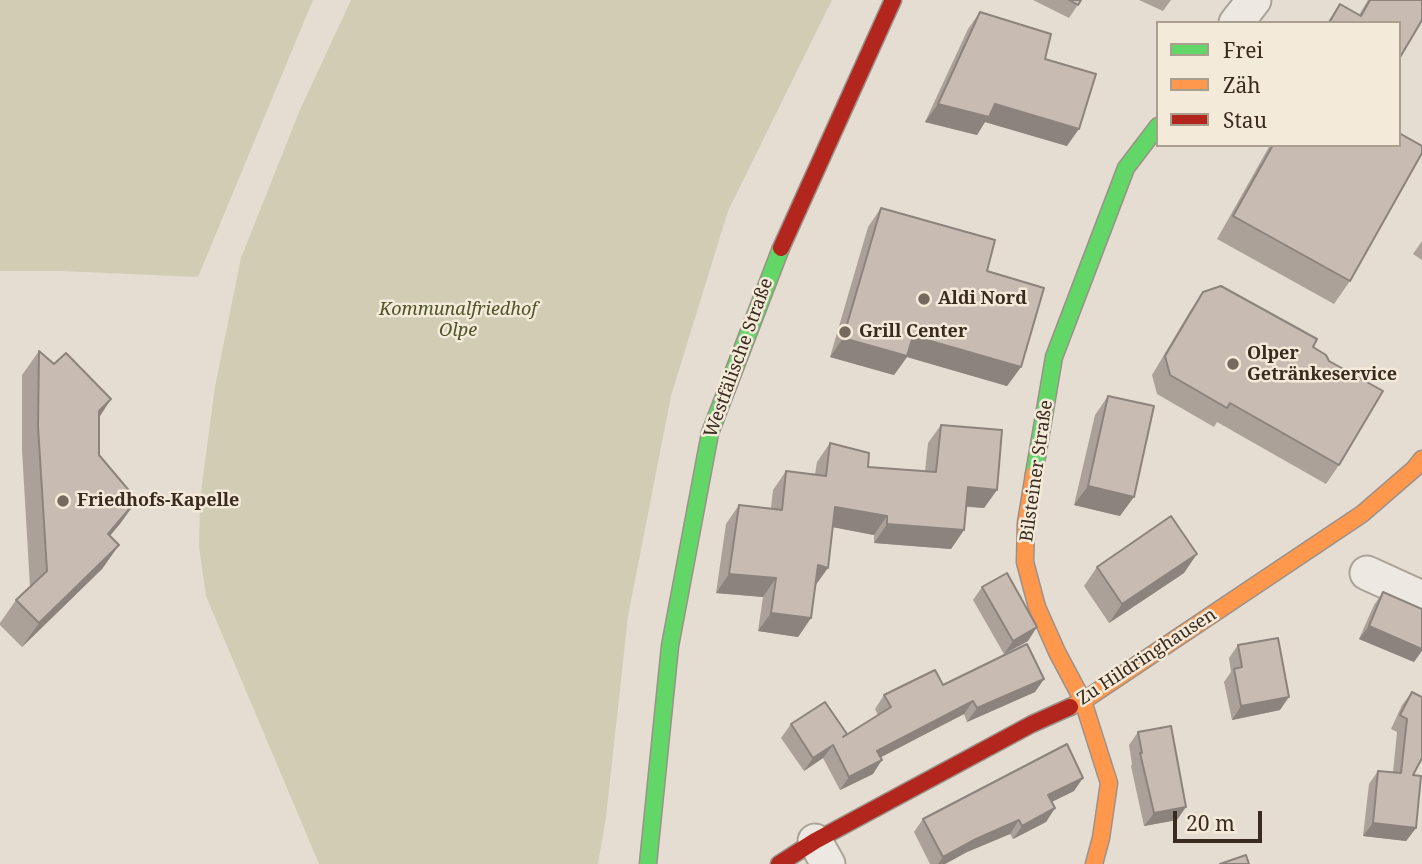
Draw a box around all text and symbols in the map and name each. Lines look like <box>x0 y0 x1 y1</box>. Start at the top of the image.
legend <box>1156 21 1401 147</box>
text: Frei <box>1223 36 1263 64</box>
text: Zäh <box>1223 71 1261 99</box>
text: Stau <box>1223 106 1267 134</box>
street label: Westfälische Straße <box>700 275 778 441</box>
place label: Aldi Nord <box>938 288 1027 310</box>
marker: Aldi Nord <box>916 291 932 307</box>
park label: Kommunalfriedhof Olpe <box>379 299 537 342</box>
place label: Grill Center <box>859 321 967 343</box>
marker: Grill Center <box>837 324 853 340</box>
place label: Olper Getränkeservice <box>1247 343 1397 386</box>
marker: Olper Getränkeservice <box>1225 356 1241 372</box>
street label: Bilsteiner Straße <box>1016 399 1058 543</box>
place label: Friedhofs-Kapelle <box>77 490 239 512</box>
marker: Friedhofs-Kapelle <box>55 493 71 509</box>
street label: Zu Hildringhausen <box>1073 604 1221 710</box>
scale bar <box>1177 798 1266 842</box>
text: 20 m <box>1186 809 1235 837</box>

